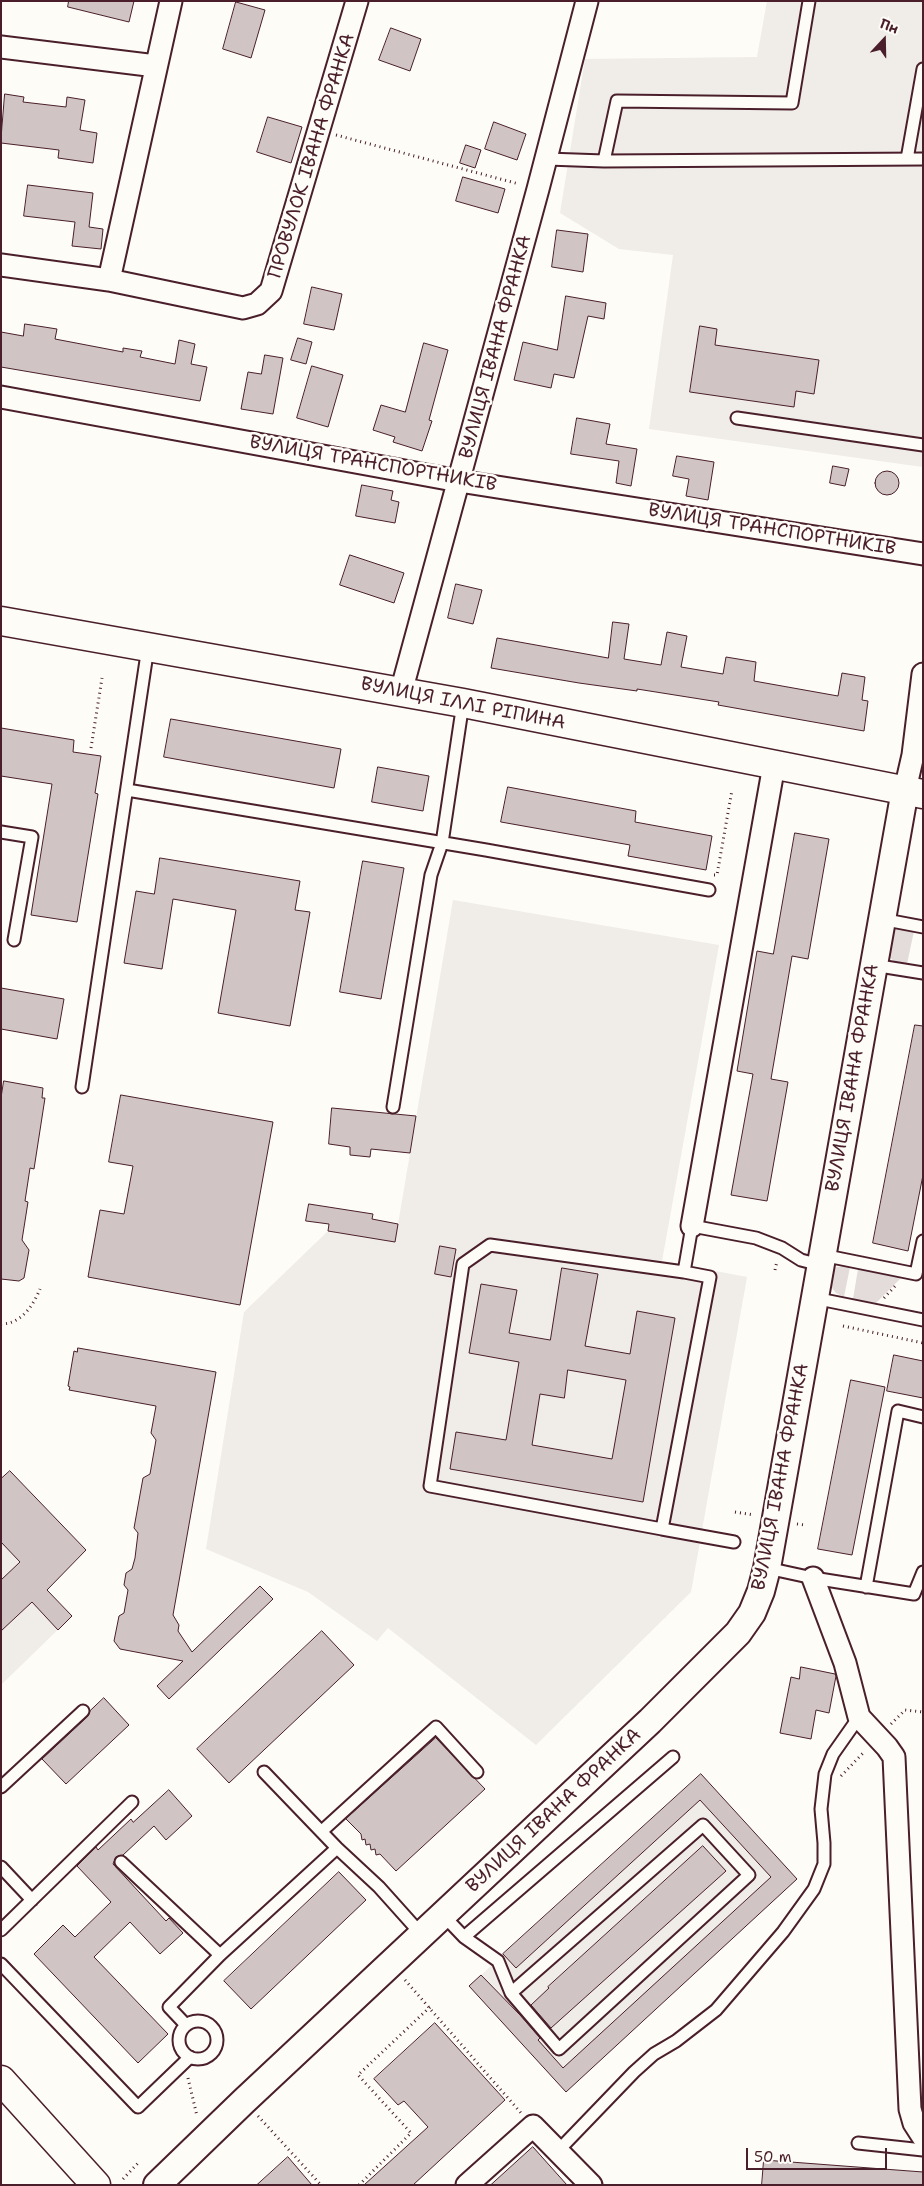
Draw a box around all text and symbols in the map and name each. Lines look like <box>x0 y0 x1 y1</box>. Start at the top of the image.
text: Пн <box>878 14 901 38</box>
north arrow <box>859 15 909 65</box>
street label: ПРОВУЛОК ІВАНА ФРАНКА <box>264 31 360 281</box>
street label: ВУЛИЦЯ ІВАНА ФРАНКА <box>455 233 537 461</box>
street label: ВУЛИЦЯ ТРАНСПОРТНИКІВ <box>248 431 498 497</box>
street label: ВУЛИЦЯ ТРАНСПОРТНИКІВ <box>647 499 897 561</box>
street label: ВУЛИЦЯ ІЛЛІ РІПИНА <box>359 673 567 735</box>
street label: ВУЛИЦЯ ІВАНА ФРАНКА <box>822 962 884 1194</box>
street label: ВУЛИЦЯ ІВАНА ФРАНКА <box>748 1362 814 1592</box>
street label: ВУЛИЦЯ ІВАНА ФРАНКА <box>462 1724 646 1898</box>
scale bar <box>749 2138 890 2170</box>
text: 50 m <box>754 2147 792 2167</box>

